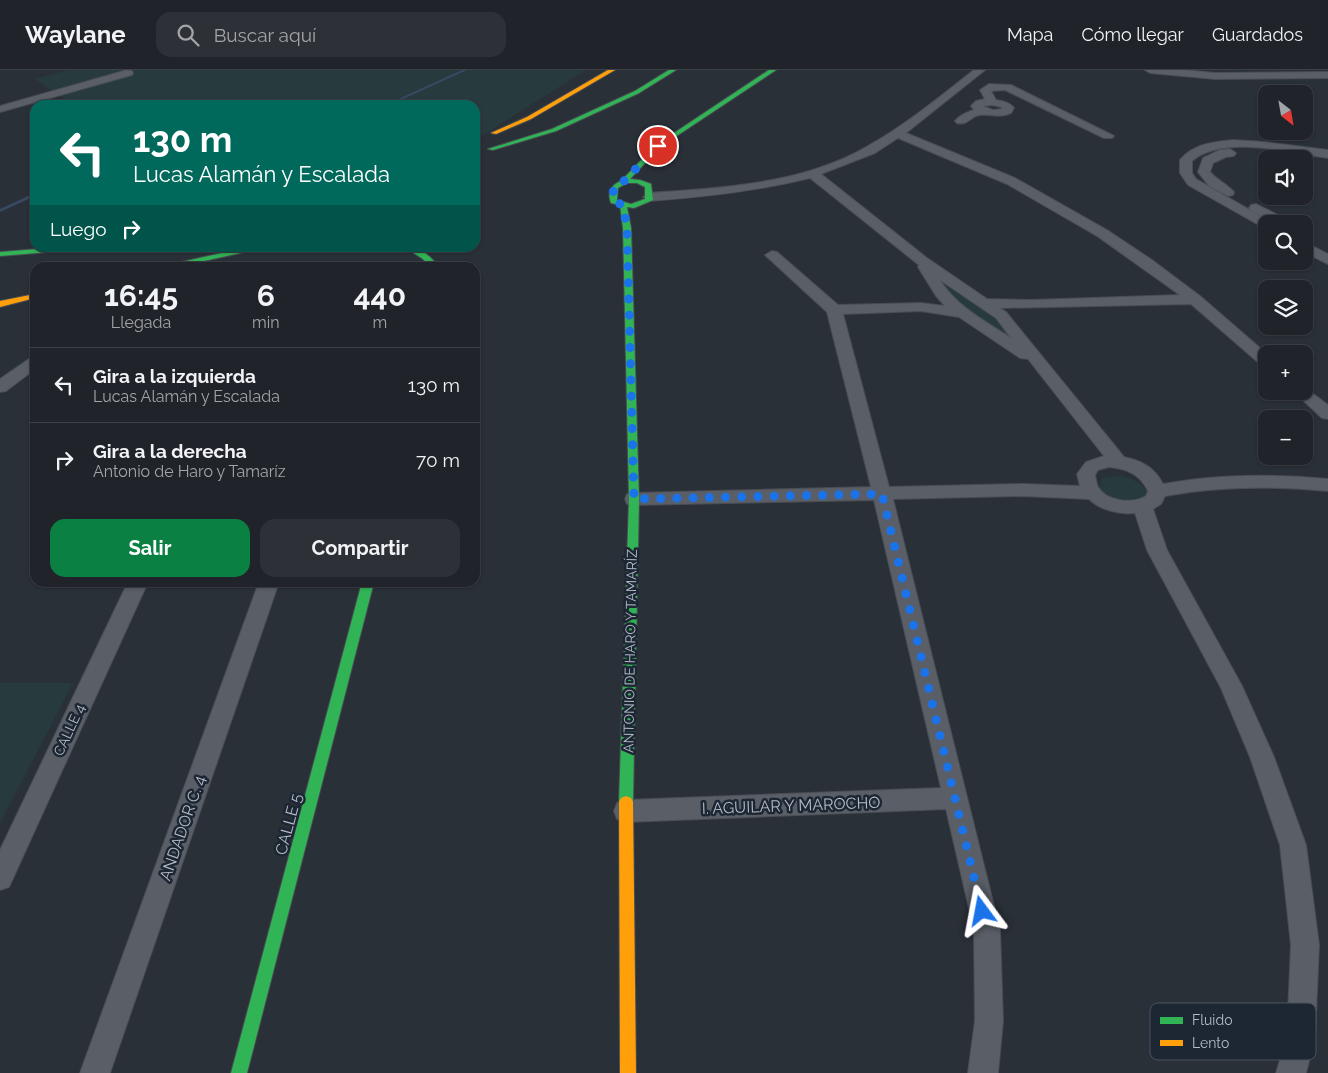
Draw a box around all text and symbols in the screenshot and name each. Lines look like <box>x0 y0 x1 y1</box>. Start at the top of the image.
search box <box>156 12 506 57</box>
text: Waylane <box>25 20 126 49</box>
icon: search <box>174 21 202 49</box>
text: Buscar aquí <box>214 24 316 46</box>
text: Mapa <box>1007 24 1053 45</box>
text: Cómo llegar <box>1081 24 1184 45</box>
text: Guardados <box>1212 24 1303 45</box>
north arrow <box>1258 85 1312 140</box>
map controls <box>1258 85 1313 465</box>
text: 130 m <box>133 119 232 160</box>
icon: left <box>50 120 115 185</box>
pin <box>637 125 679 167</box>
icon: arrive <box>644 132 672 160</box>
button: sound <box>1258 150 1313 205</box>
text: Lucas Alamán y Escalada <box>133 161 390 187</box>
icon: right <box>117 215 145 243</box>
button: search <box>1258 215 1313 270</box>
text: Luego <box>50 218 107 240</box>
text: 16:45 <box>104 278 178 313</box>
text: 6 <box>257 278 275 313</box>
text: 440 <box>353 278 406 313</box>
button: layers <box>1258 280 1313 335</box>
text: Llegada <box>111 313 171 332</box>
text: min <box>252 313 280 332</box>
text: m <box>372 313 387 332</box>
button: + <box>1258 345 1313 400</box>
text: Gira a la izquierda <box>93 365 256 387</box>
icon: left <box>50 371 78 399</box>
text: 130 m <box>408 374 460 396</box>
text: Lucas Alamán y Escalada <box>93 387 280 406</box>
button: − <box>1258 410 1313 465</box>
text: Gira a la derecha <box>93 440 247 462</box>
icon: right <box>50 446 78 474</box>
text: 70 m <box>416 449 460 471</box>
text: Antonio de Haro y Tamaríz <box>93 462 286 481</box>
button: Salir <box>50 519 250 577</box>
button: Compartir <box>260 519 460 577</box>
street label: ANTONIO DE HARO Y TAMARÍZ <box>619 549 640 753</box>
street label: CALLE 4 <box>50 701 88 758</box>
street label: ANDADOR C. 4 <box>156 773 209 883</box>
street label: CALLE 5 <box>271 791 306 857</box>
street label: I. AGUILAR Y MAROCHO <box>701 793 881 818</box>
position arrow <box>955 884 1007 936</box>
legend <box>1150 1003 1316 1060</box>
text: Fluido <box>1192 1012 1232 1028</box>
text: Lento <box>1192 1035 1229 1051</box>

